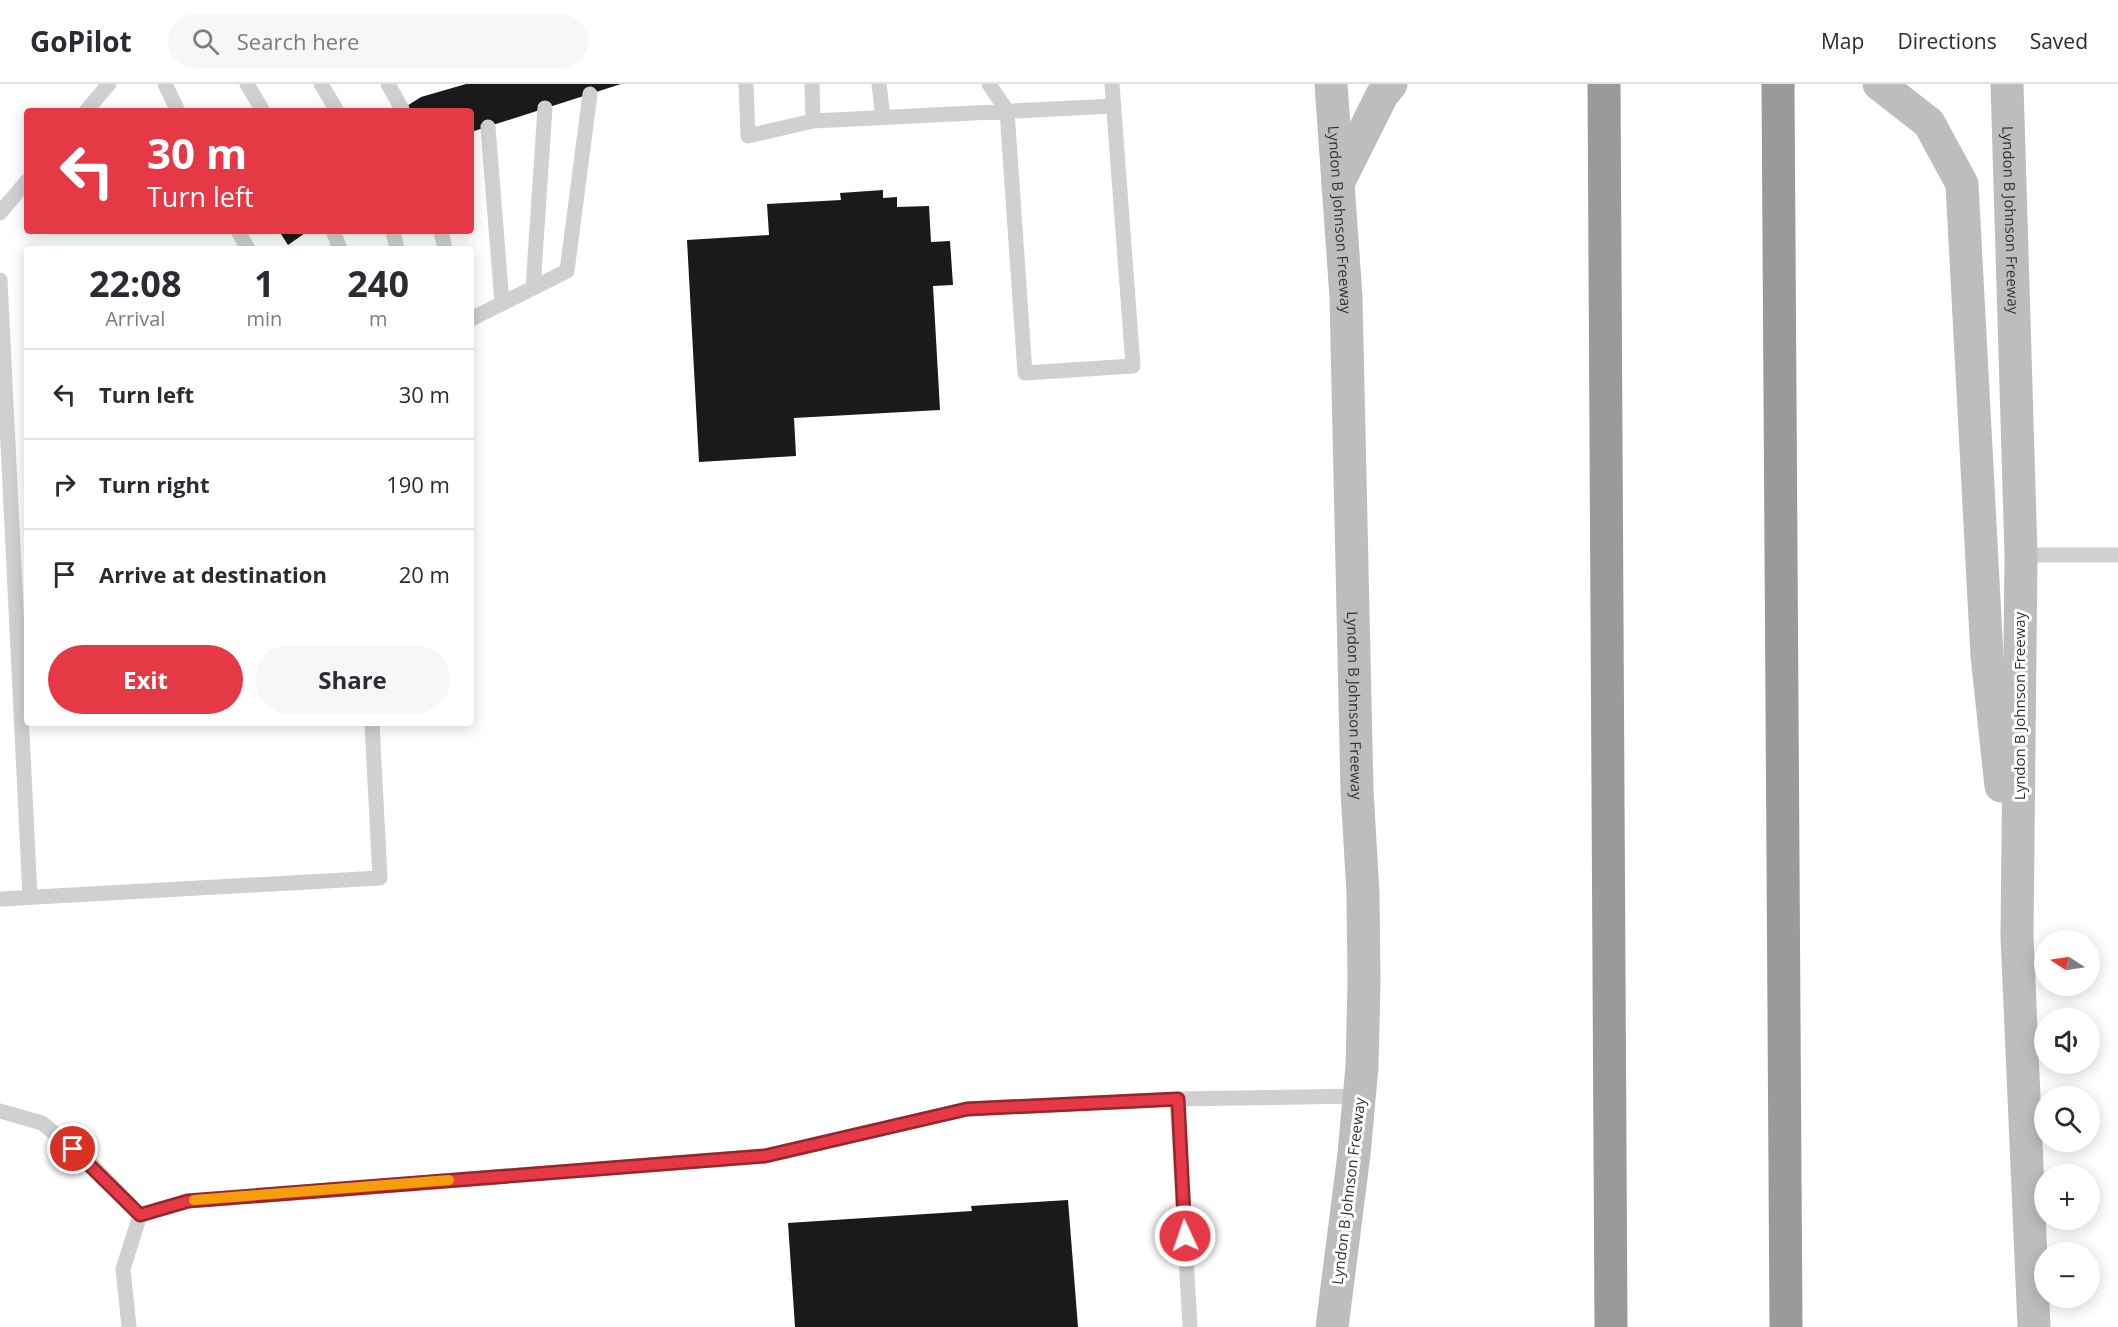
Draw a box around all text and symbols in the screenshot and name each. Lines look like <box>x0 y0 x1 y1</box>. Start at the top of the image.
search box <box>168 14 588 68</box>
text: GoPilot <box>30 22 132 60</box>
icon: search <box>189 25 222 58</box>
text: Search here <box>237 26 359 56</box>
text: Map <box>1821 27 1864 55</box>
text: Directions <box>1897 27 1997 55</box>
text: Saved <box>2030 27 2088 55</box>
text: 30 m <box>147 124 247 181</box>
street label: Lyndon B Johnson Freeway <box>1324 125 1356 314</box>
street label: Lyndon B Johnson Freeway <box>1998 125 2024 315</box>
icon: left <box>48 132 126 210</box>
text: Turn left <box>147 178 254 215</box>
text: 22:08 <box>89 259 182 308</box>
text: 1 <box>254 259 275 308</box>
text: 240 <box>347 259 409 308</box>
text: Arrival <box>105 305 165 332</box>
text: min <box>246 305 282 332</box>
text: m <box>369 305 387 332</box>
icon: left <box>48 378 81 411</box>
text: Turn left <box>99 379 194 409</box>
text: 30 m <box>399 379 450 409</box>
icon: right <box>48 468 81 501</box>
text: Turn right <box>99 469 210 499</box>
text: 190 m <box>386 469 450 499</box>
icon: arrive <box>48 558 81 591</box>
text: Arrive at destination <box>99 559 327 589</box>
text: 20 m <box>399 559 450 589</box>
street label: Lyndon B Johnson Freeway <box>1343 611 1368 801</box>
street label: Lyndon B Johnson Freeway <box>2009 611 2029 800</box>
button: Exit <box>48 645 243 714</box>
button: Share <box>255 645 450 714</box>
north arrow <box>2034 930 2100 996</box>
map controls <box>2034 930 2100 1308</box>
button: sound <box>2034 1008 2100 1074</box>
button: search <box>2034 1086 2100 1152</box>
street label: Lyndon B Johnson Freeway <box>1327 1096 1369 1286</box>
pin <box>47 1123 98 1174</box>
icon: arrive <box>56 1132 89 1165</box>
button: + <box>2034 1164 2100 1230</box>
position arrow <box>1153 1204 1217 1268</box>
button: − <box>2034 1242 2100 1308</box>

